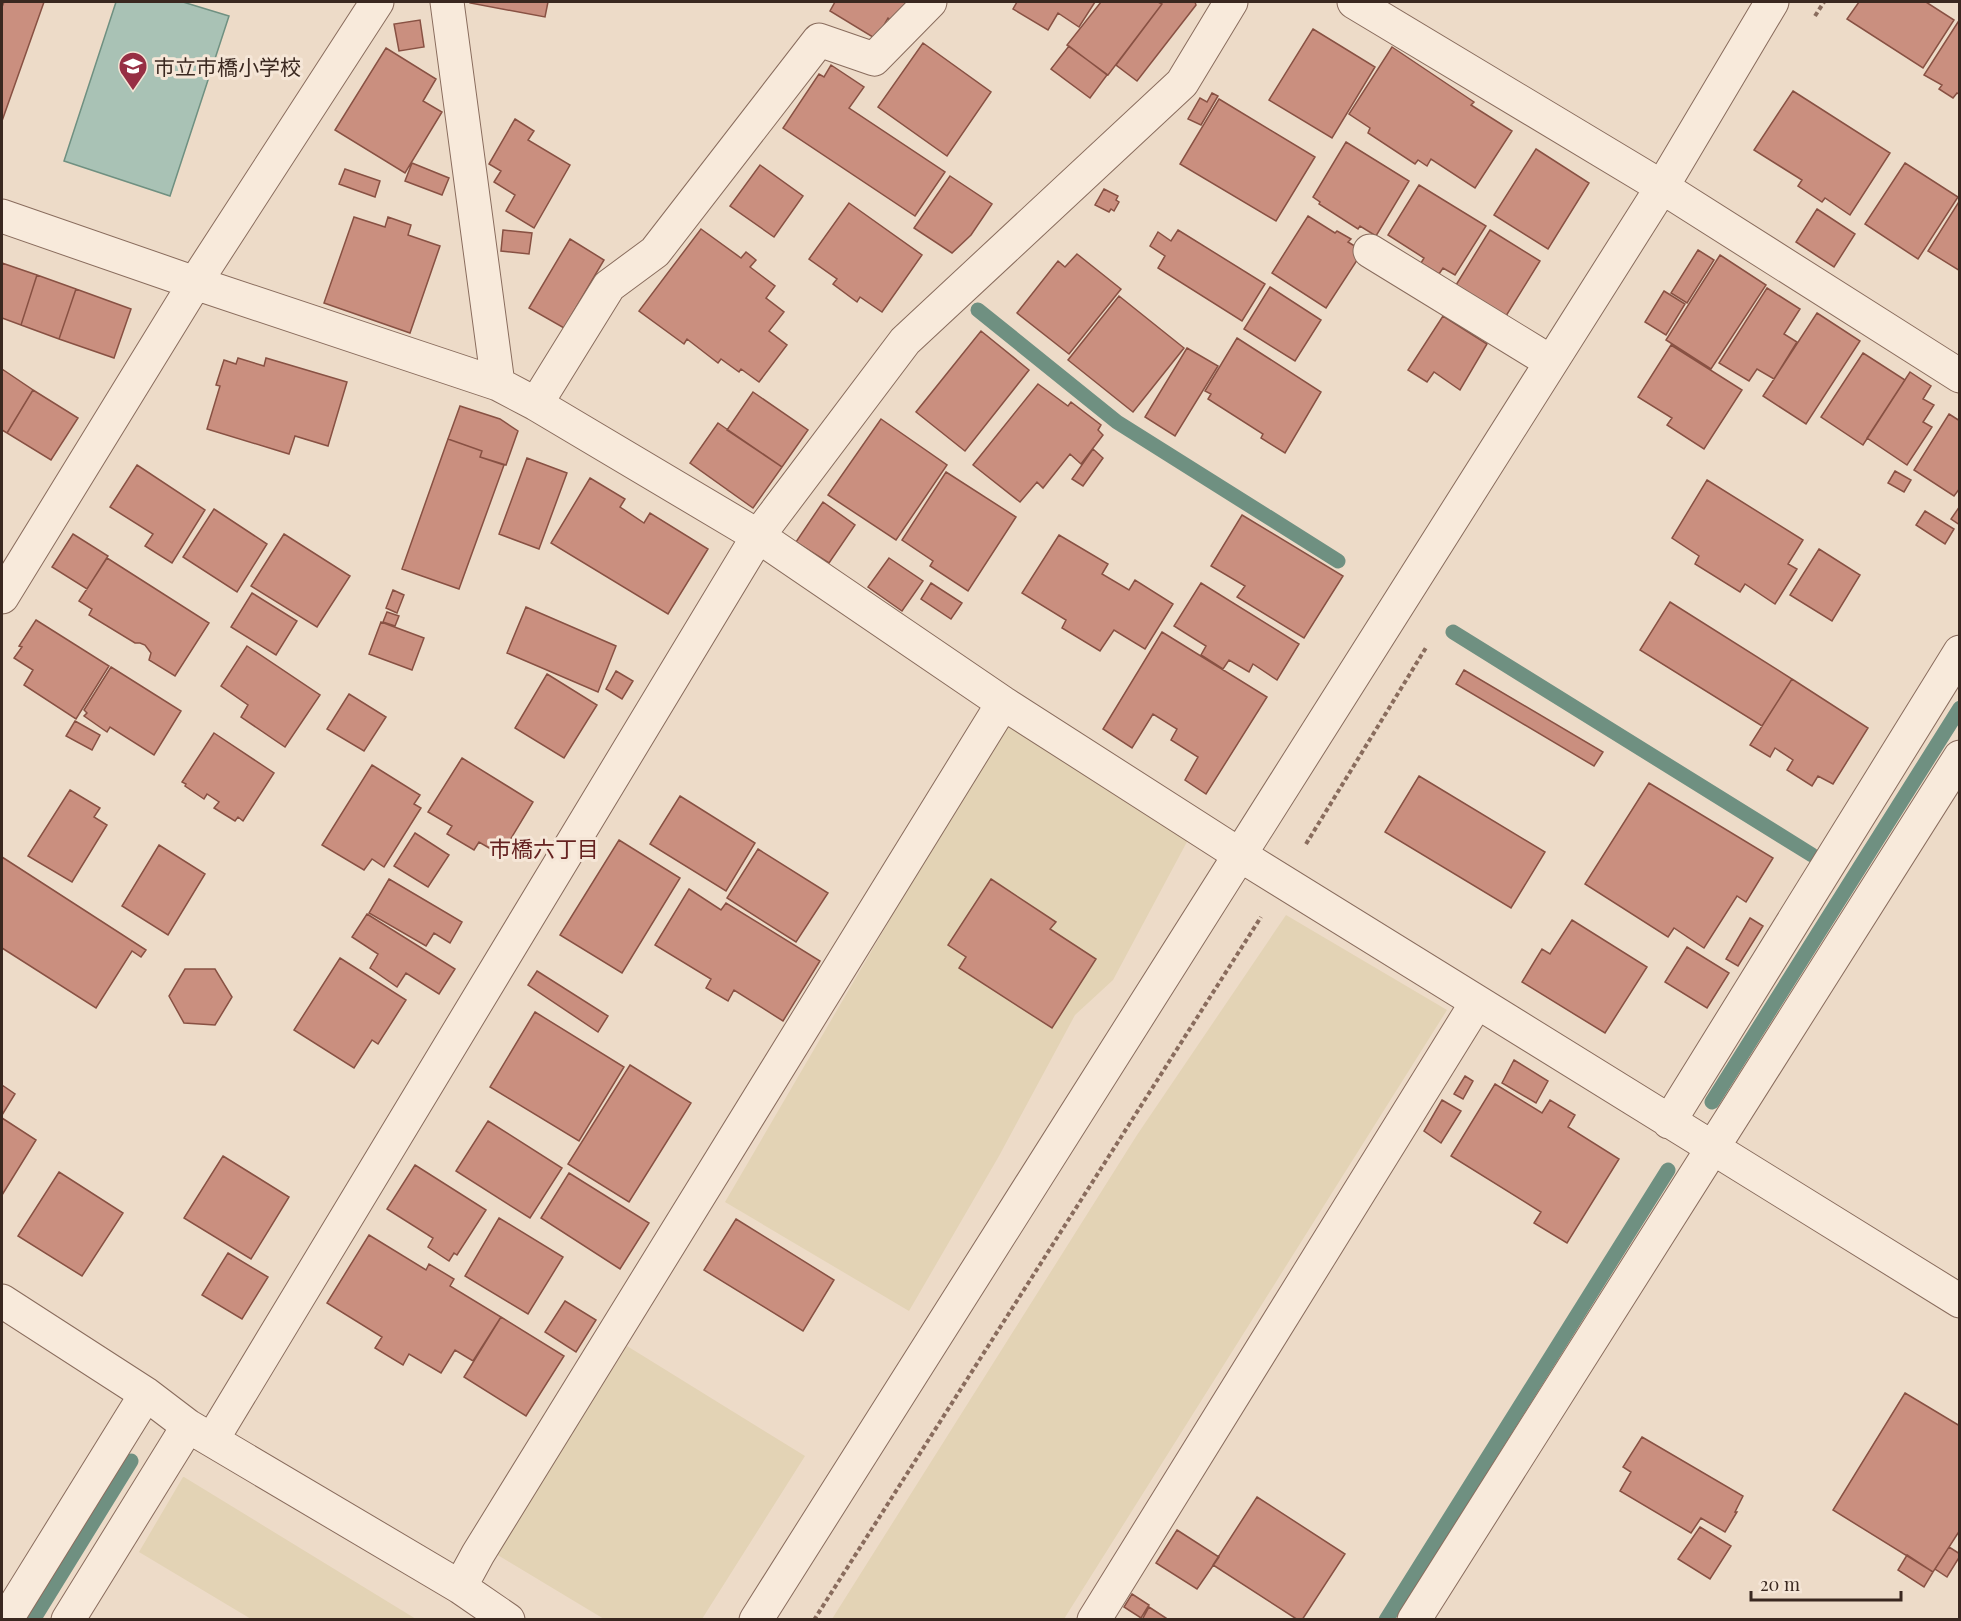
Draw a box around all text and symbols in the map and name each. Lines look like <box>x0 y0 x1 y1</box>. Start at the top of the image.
school or university icon: 市立市橋小学校 <box>117 50 149 92</box>
place label: 市立市橋小学校 <box>154 52 301 80</box>
district label: 市橋六丁目 <box>489 833 599 863</box>
scale bar <box>1751 1564 1901 1602</box>
text: 20 m <box>1760 1572 1800 1596</box>

